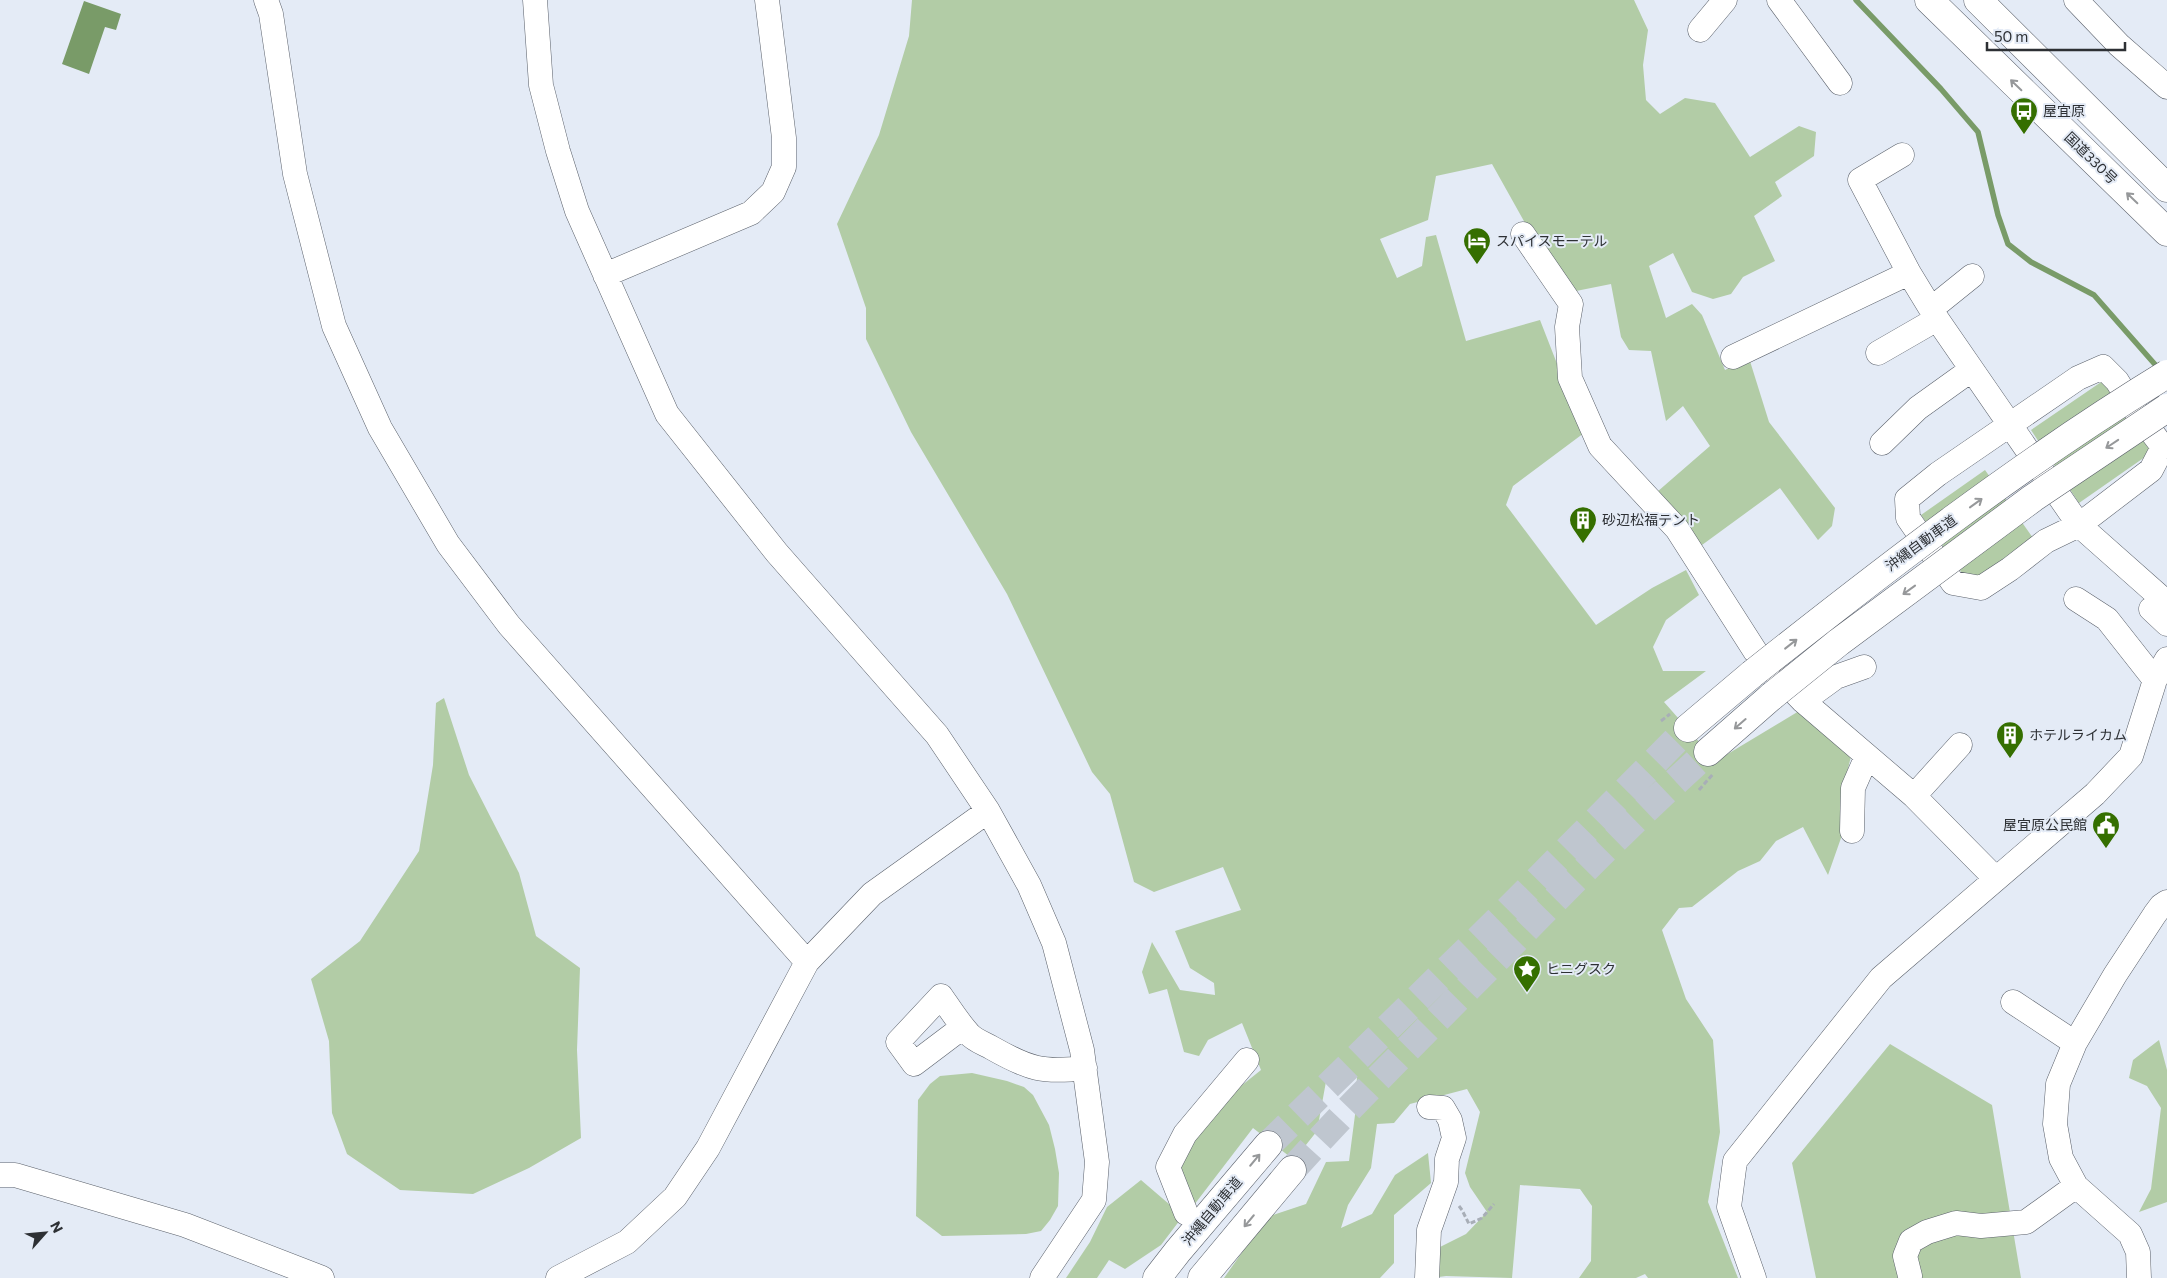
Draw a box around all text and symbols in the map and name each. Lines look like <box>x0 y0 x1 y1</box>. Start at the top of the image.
scale bar <box>1987 20 2124 52</box>
text: 50 m <box>1994 27 2028 45</box>
one-way arrow <box>2010 79 2022 91</box>
bus stop icon: 屋宜原 <box>2009 96 2039 135</box>
place label: 屋宜原 <box>2043 102 2085 119</box>
street label: 国道330号 <box>2061 128 2121 187</box>
one-way arrow <box>2126 192 2138 204</box>
hotel icon: スパイスモーテル <box>1462 226 1492 265</box>
place label: スパイスモーテル <box>1496 232 1608 249</box>
one-way arrow <box>2105 439 2119 449</box>
one-way arrow <box>1968 498 1982 508</box>
building icon: 砂辺松福テント <box>1568 505 1598 544</box>
place label: 砂辺松福テント <box>1602 511 1700 528</box>
street label: 沖縄自動車道 <box>1882 511 1960 574</box>
one-way arrow <box>1902 585 1916 595</box>
one-way arrow <box>1784 638 1797 649</box>
one-way arrow <box>1734 718 1747 729</box>
building icon: ホテルライカム <box>1995 720 2025 759</box>
place label: ホテルライカム <box>2029 726 2127 743</box>
public building icon: 屋宜原公民館 <box>2091 810 2121 849</box>
place label: 屋宜原公民館 <box>2003 816 2087 833</box>
place icon: ヒニグスク <box>1512 954 1542 993</box>
place label: ヒニグスク <box>1546 960 1616 977</box>
one-way arrow <box>1250 1153 1261 1166</box>
street label: 沖縄自動車道 <box>1178 1173 1245 1248</box>
north arrow <box>20 1208 70 1258</box>
one-way arrow <box>1244 1214 1255 1227</box>
text: N <box>47 1218 67 1235</box>

